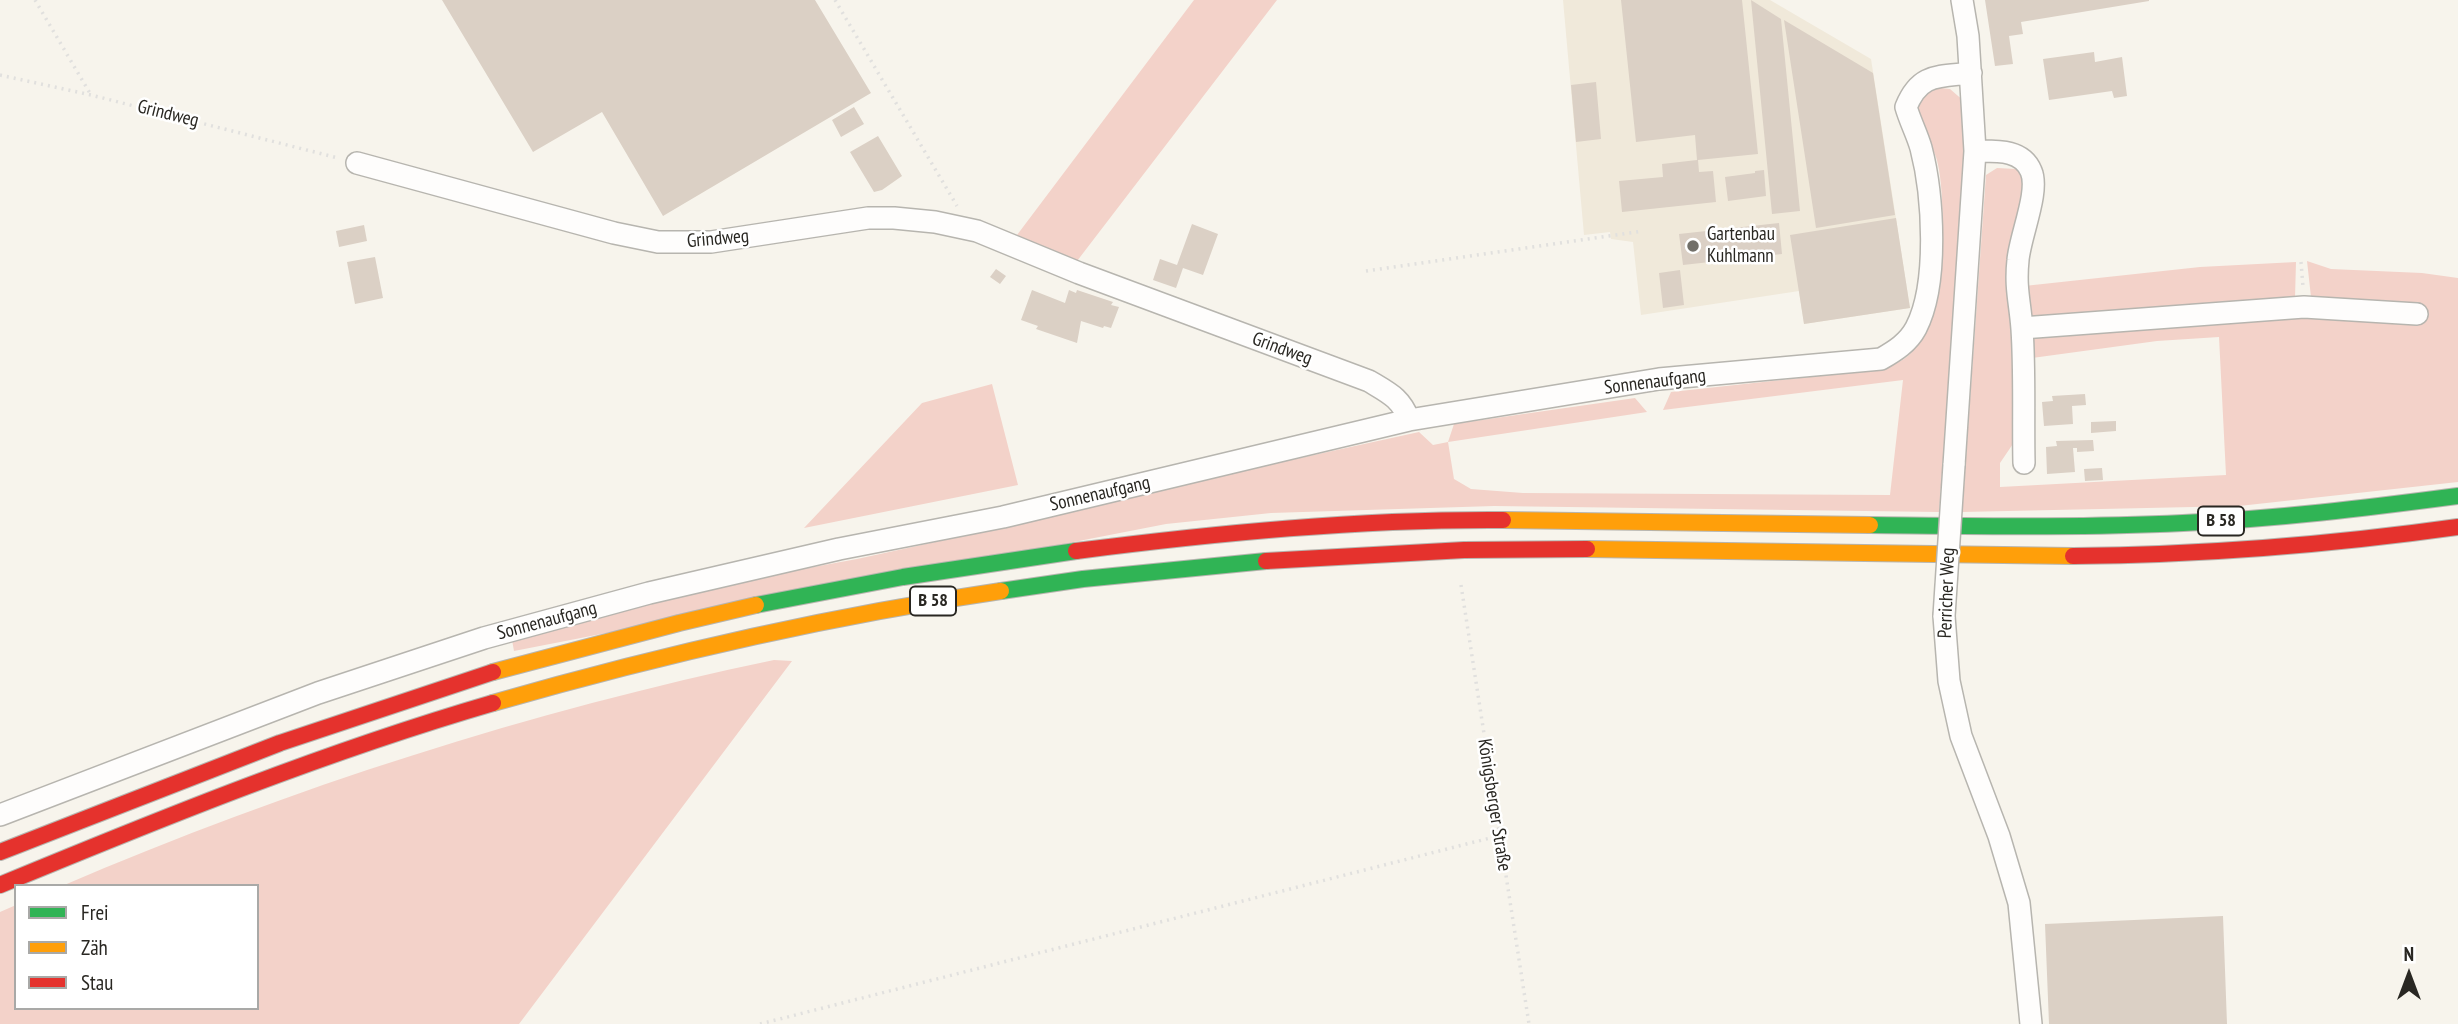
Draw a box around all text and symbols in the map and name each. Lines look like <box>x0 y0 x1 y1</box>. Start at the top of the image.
street label: Grindweg <box>135 95 201 133</box>
place label: Gartenbau Kuhlmann <box>1707 224 1775 268</box>
street label: Grindweg <box>686 225 750 253</box>
marker: Gartenbau Kuhlmann <box>1685 238 1701 254</box>
street label: Grindweg <box>1249 328 1315 370</box>
street label: Sonnenaufgang <box>1603 364 1707 400</box>
street label: Sonnenaufgang <box>1048 471 1152 517</box>
road number: B 58 <box>2198 506 2244 536</box>
street label: Perricher Weg <box>1934 547 1960 639</box>
road number: B 58 <box>910 586 956 616</box>
street label: Sonnenaufgang <box>495 597 599 645</box>
street label: Königsberger Straße <box>1472 737 1516 873</box>
legend <box>14 884 259 1010</box>
text: Frei <box>81 899 109 926</box>
text: Zäh <box>81 934 108 961</box>
north arrow <box>2374 940 2444 1010</box>
text: N <box>2404 942 2414 966</box>
text: Stau <box>81 969 113 996</box>

